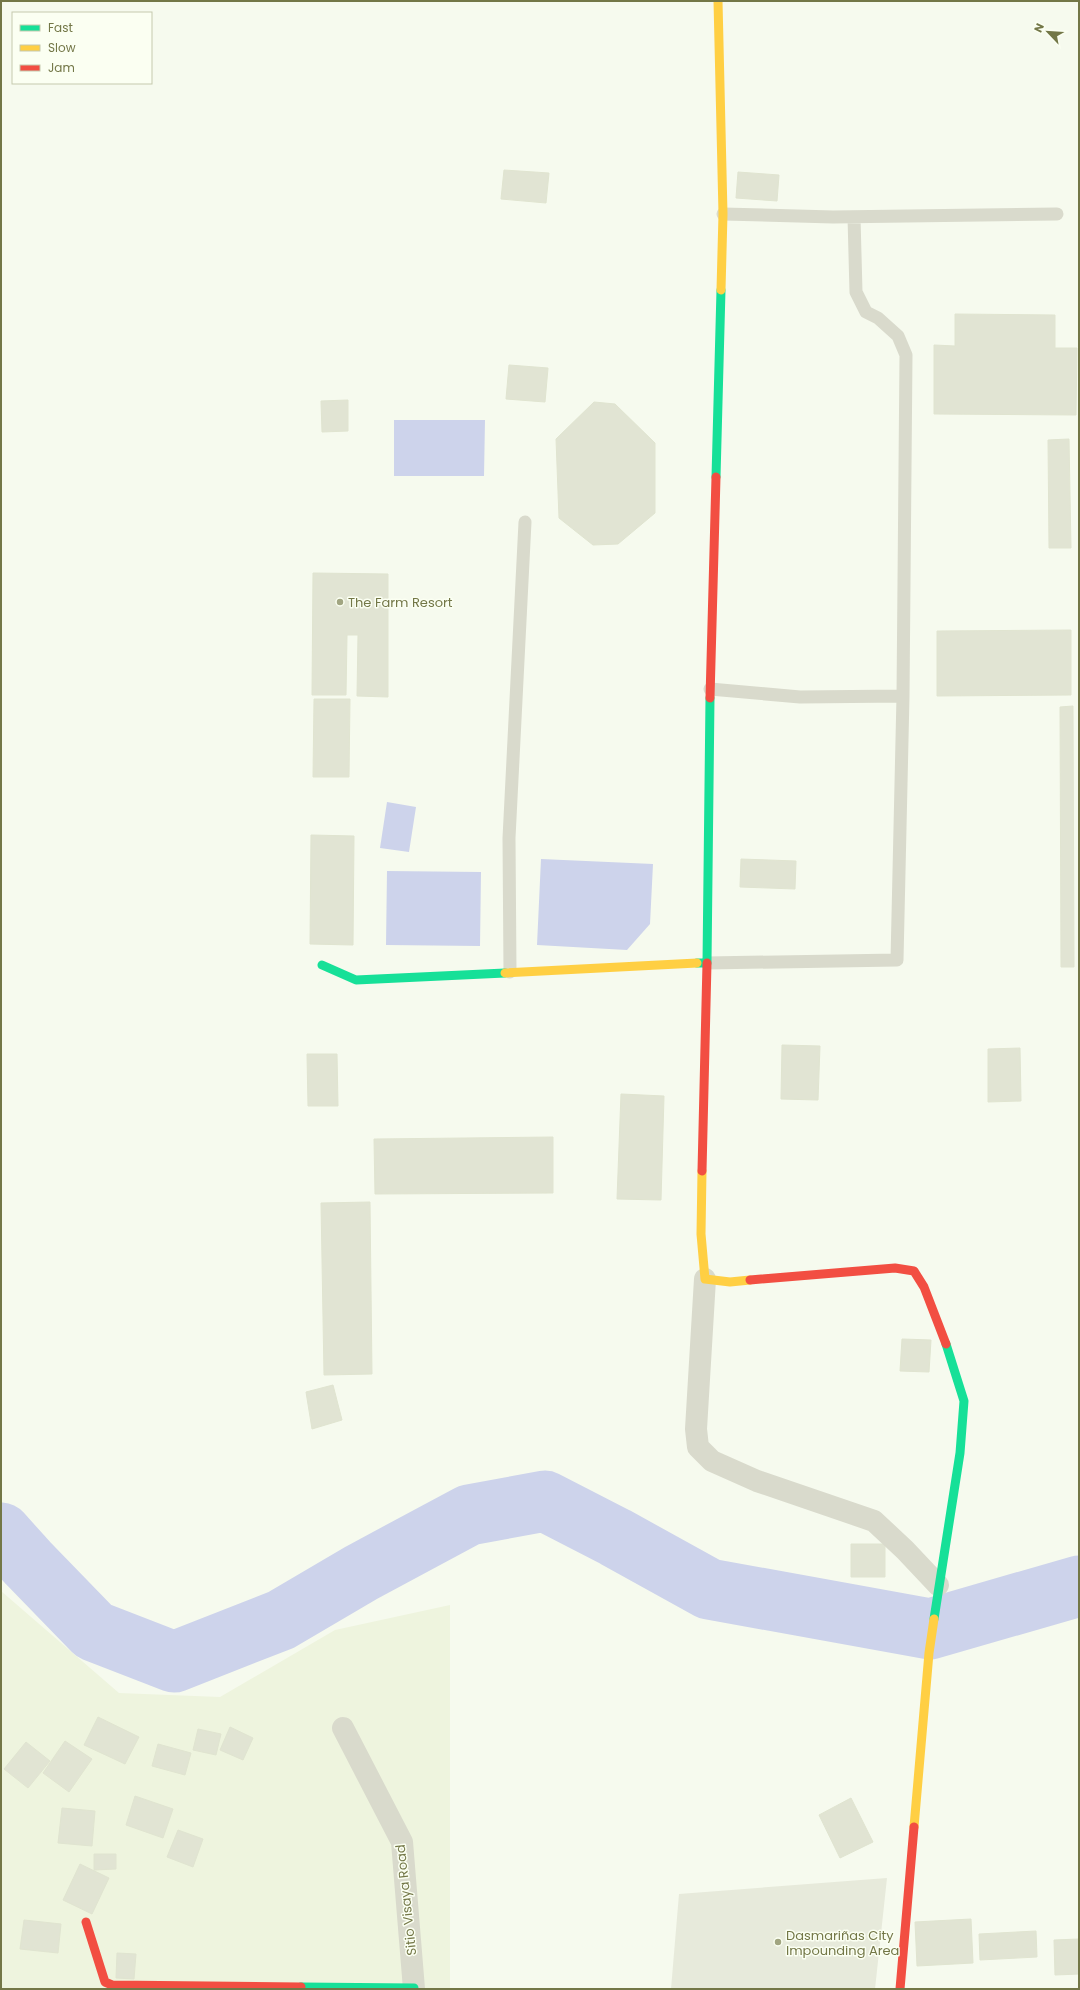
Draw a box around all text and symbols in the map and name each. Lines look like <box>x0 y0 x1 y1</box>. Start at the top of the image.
legend <box>12 12 152 84</box>
north arrow <box>1028 12 1068 52</box>
text: Fast <box>48 19 73 36</box>
text: N <box>1030 21 1048 35</box>
text: Slow <box>48 39 76 56</box>
text: Jam <box>48 59 75 76</box>
place label: The Farm Resort <box>348 593 453 612</box>
marker: The Farm Resort <box>335 597 345 607</box>
street label: Sitio Visaya Road <box>391 1844 421 1956</box>
place label: Dasmariñas City Impounding Area <box>786 1926 899 1960</box>
marker: Dasmariñas City Impounding Area <box>773 1937 783 1947</box>

